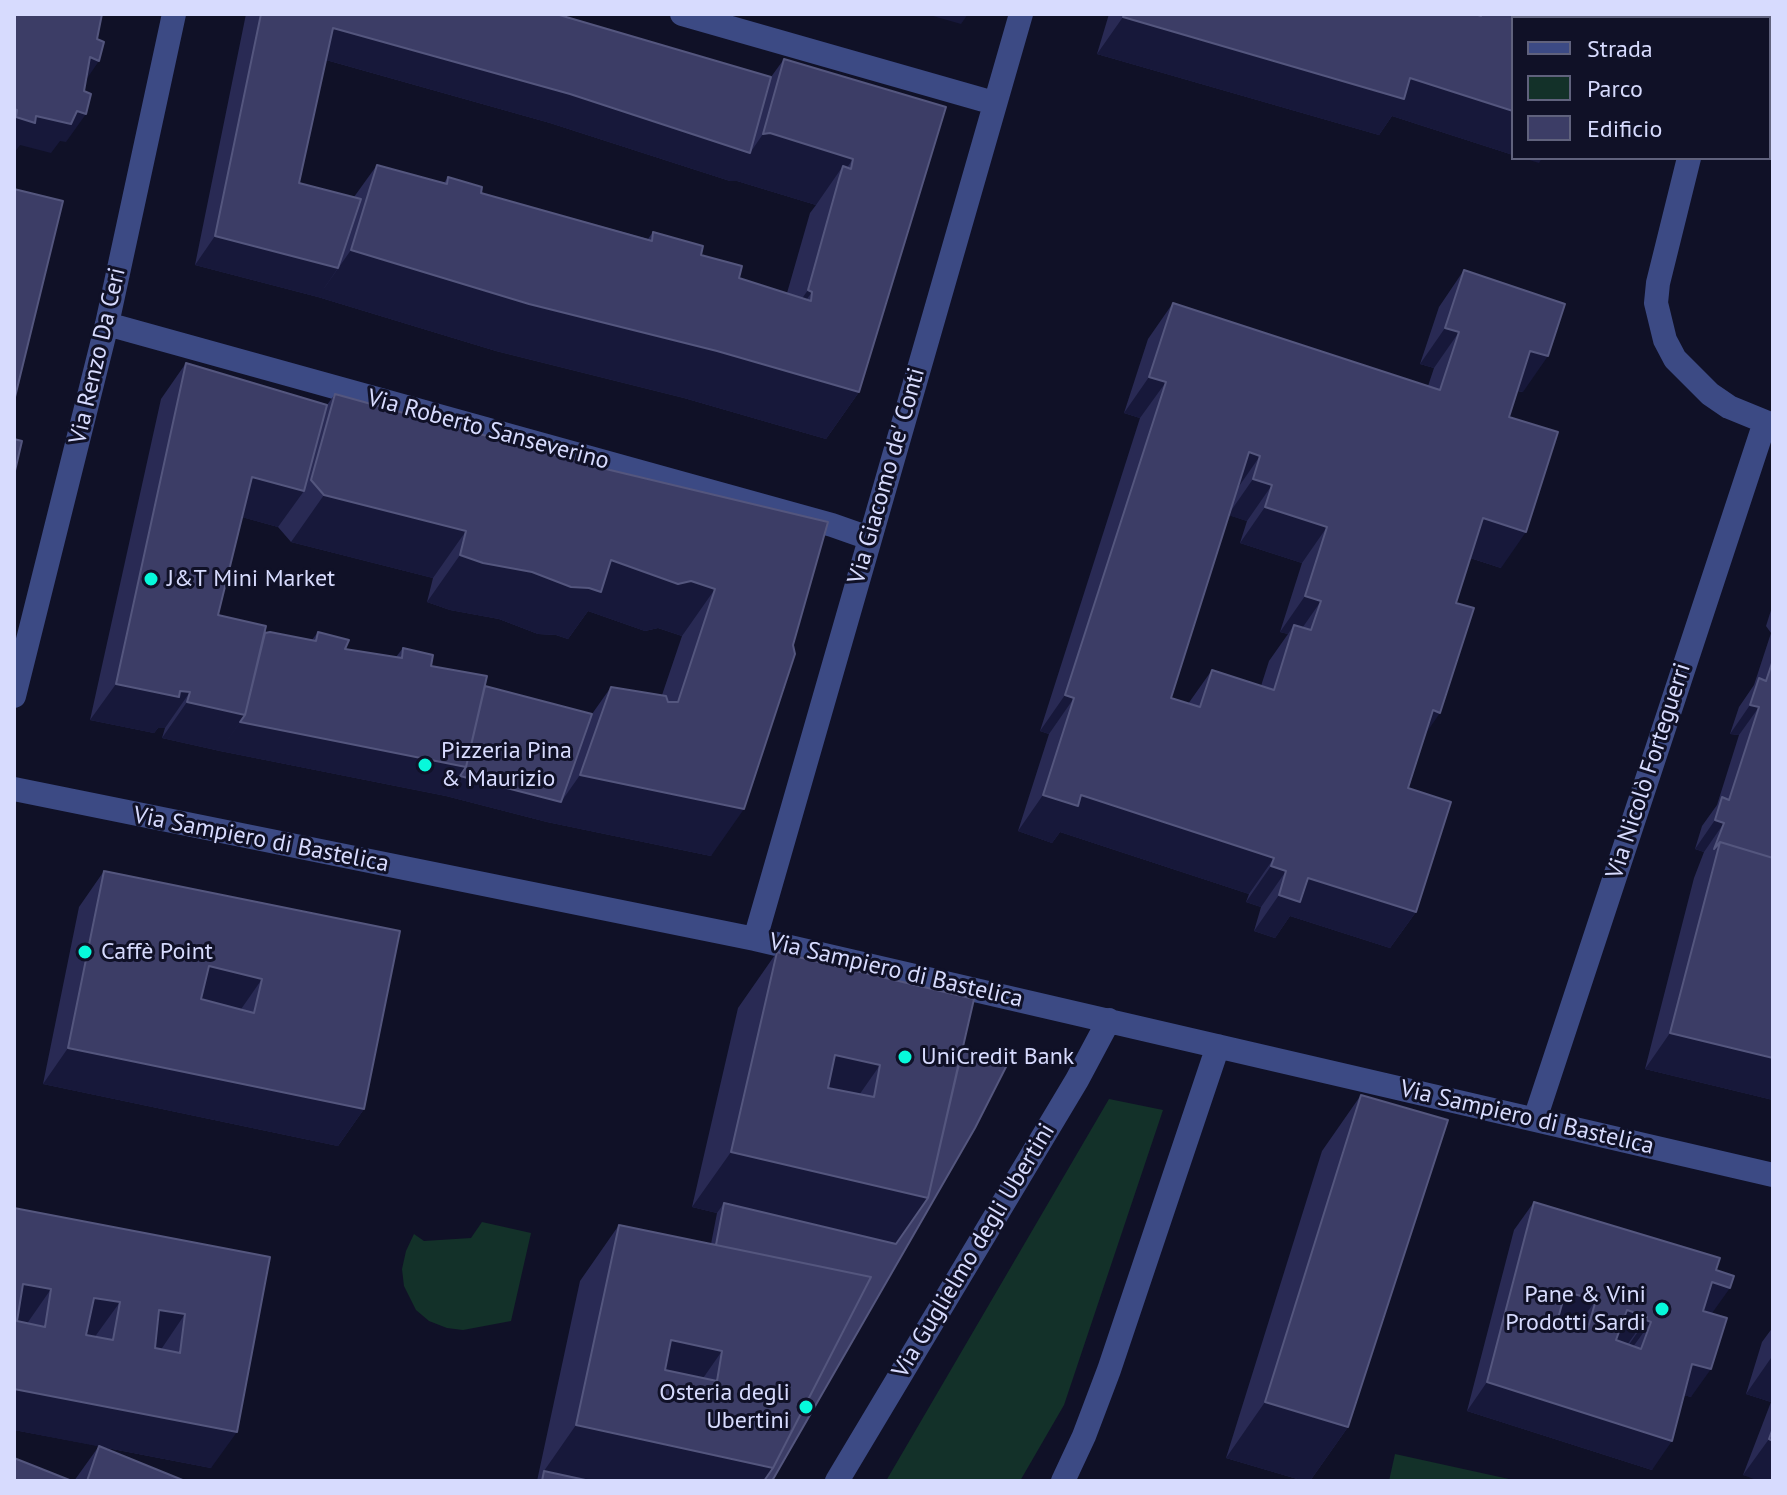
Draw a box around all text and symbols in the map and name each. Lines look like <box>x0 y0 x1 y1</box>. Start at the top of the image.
legend <box>1511 16 1771 160</box>
text: Strada <box>1587 33 1653 64</box>
text: Parco <box>1587 73 1643 104</box>
text: Edificio <box>1587 113 1662 144</box>
street label: Via Renzo Da Ceri <box>64 265 132 447</box>
street label: Via Giacomo de' Conti <box>842 365 932 587</box>
street label: Via Roberto Sanseverino <box>364 384 612 476</box>
place label: J&T Mini Market <box>167 565 335 593</box>
marker: J&T Mini Market <box>142 570 160 588</box>
street label: Via Nicolò Forteguerri <box>1601 660 1697 882</box>
place label: Pizzeria Pina & Maurizio <box>441 737 572 793</box>
marker: Pizzeria Pina & Maurizio <box>416 756 434 774</box>
street label: Via Sampiero di Bastelica <box>131 801 391 879</box>
street label: Via Sampiero di Bastelica <box>766 928 1026 1014</box>
place label: Caffè Point <box>101 938 213 966</box>
marker: Caffè Point <box>76 943 94 961</box>
place label: UniCredit Bank <box>921 1043 1074 1071</box>
marker: UniCredit Bank <box>896 1048 914 1066</box>
street label: Via Sampiero di Bastelica <box>1397 1075 1657 1161</box>
street label: Via Guglielmo degli Ubertini <box>887 1119 1061 1383</box>
place label: Pane & Vini Prodotti Sardi <box>1505 1281 1646 1337</box>
marker: Pane & Vini Prodotti Sardi <box>1653 1300 1671 1318</box>
place label: Osteria degli Ubertini <box>659 1379 790 1435</box>
marker: Osteria degli Ubertini <box>797 1398 815 1416</box>

